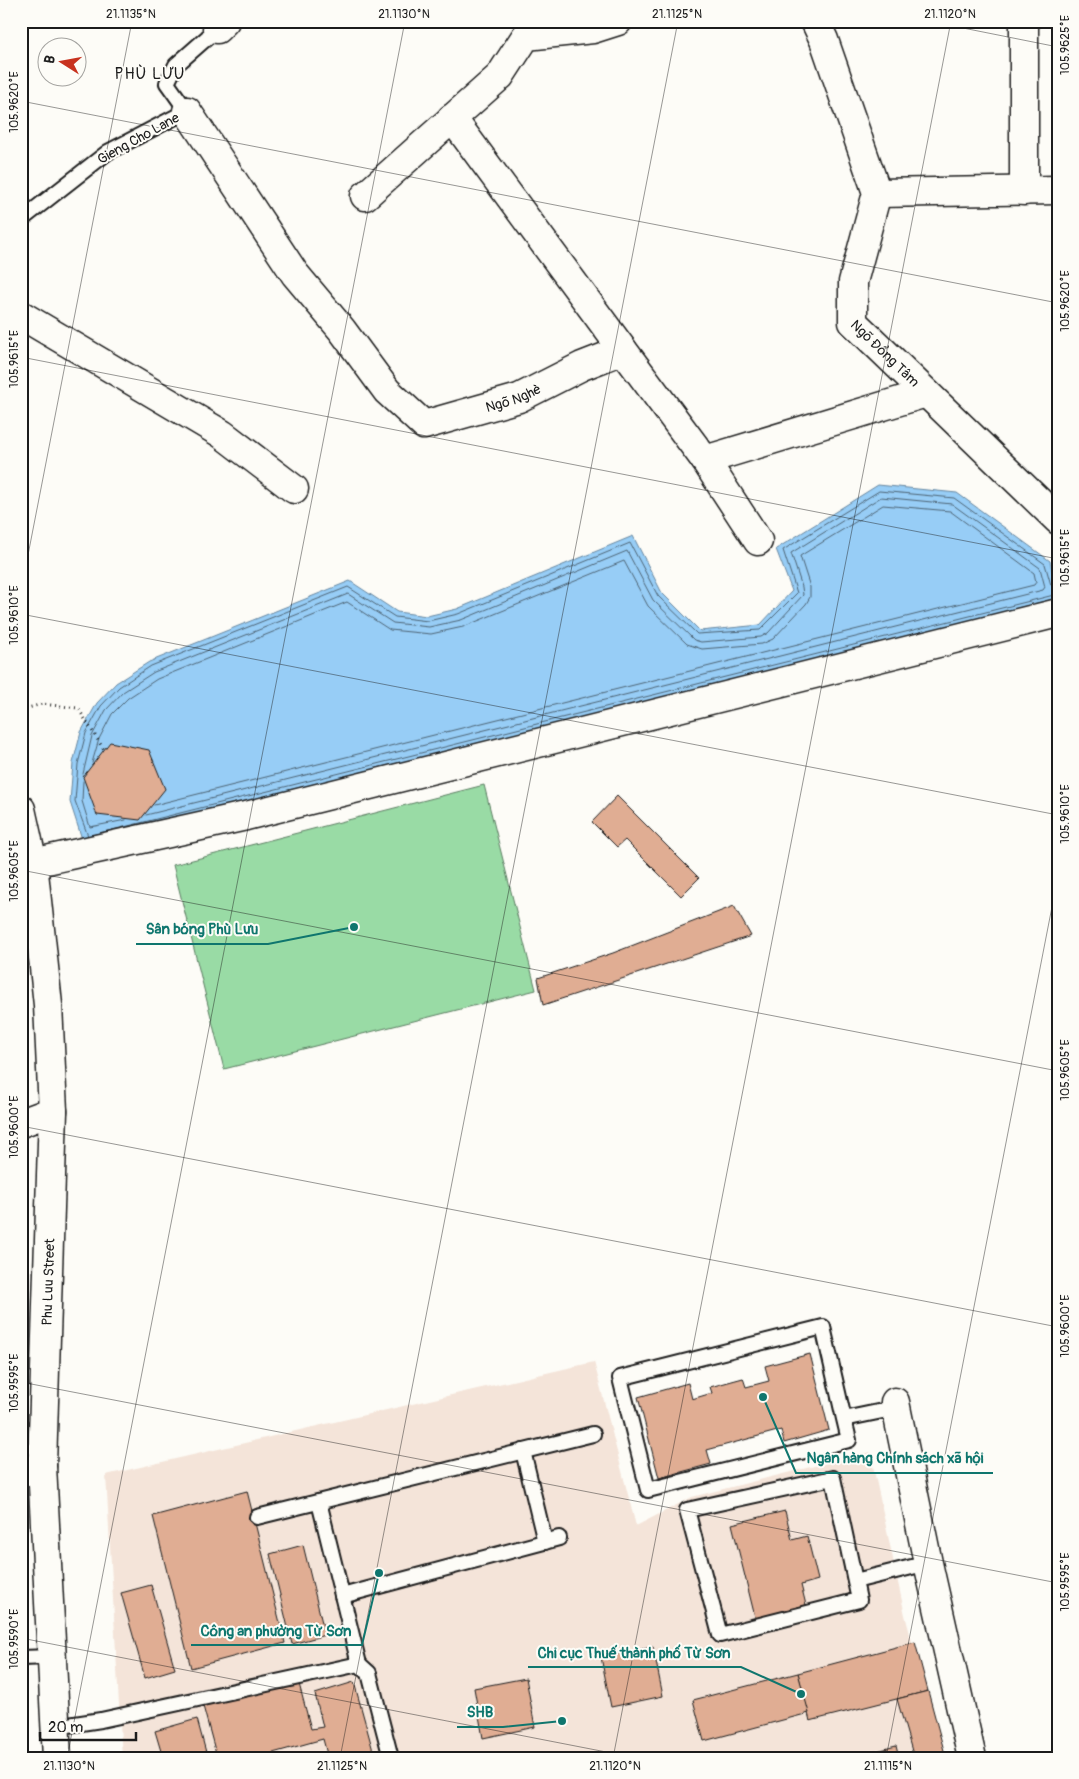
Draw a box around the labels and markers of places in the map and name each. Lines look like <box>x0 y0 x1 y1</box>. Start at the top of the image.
callout: Sân bóng Phù Lưu <box>136 914 268 944</box>
callout: Ngân hàng Chính sách xã hội <box>796 1443 993 1473</box>
callout: Công an phường Từ Sơn <box>191 1615 362 1645</box>
callout: Chi cục Thuế thành phố Từ Sơn <box>528 1637 741 1667</box>
callout: SHB <box>457 1697 503 1727</box>

